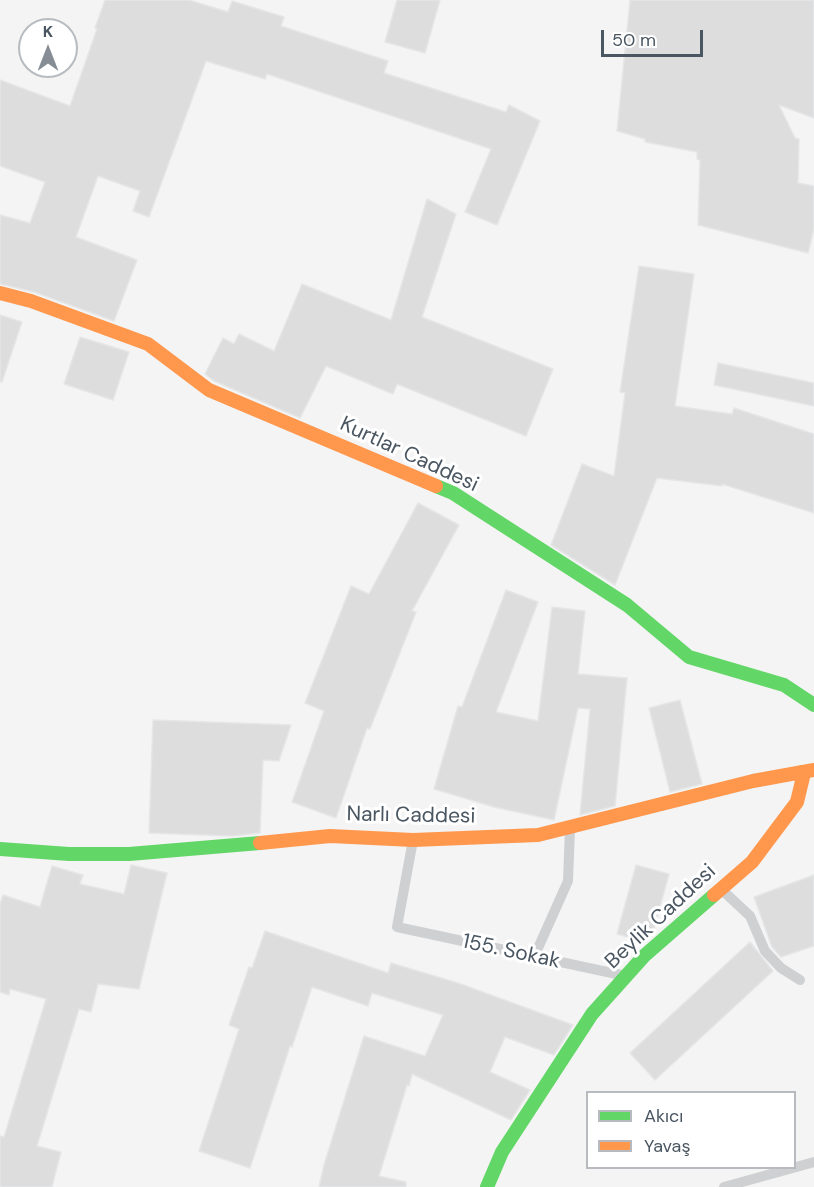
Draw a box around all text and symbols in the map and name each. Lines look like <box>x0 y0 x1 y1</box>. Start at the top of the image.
north arrow <box>18 18 78 78</box>
scale bar <box>604 18 706 56</box>
text: K <box>43 21 53 42</box>
text: 50 m <box>612 28 656 52</box>
street label: Kurtlar Caddesi <box>336 412 482 498</box>
street label: Narlı Caddesi <box>346 802 476 830</box>
street label: Beylik Caddesi <box>600 859 722 975</box>
street label: 155. Sokak <box>460 929 562 975</box>
legend <box>586 1091 796 1169</box>
text: Akıcı <box>644 1104 683 1128</box>
text: Yavaş <box>644 1134 690 1158</box>

